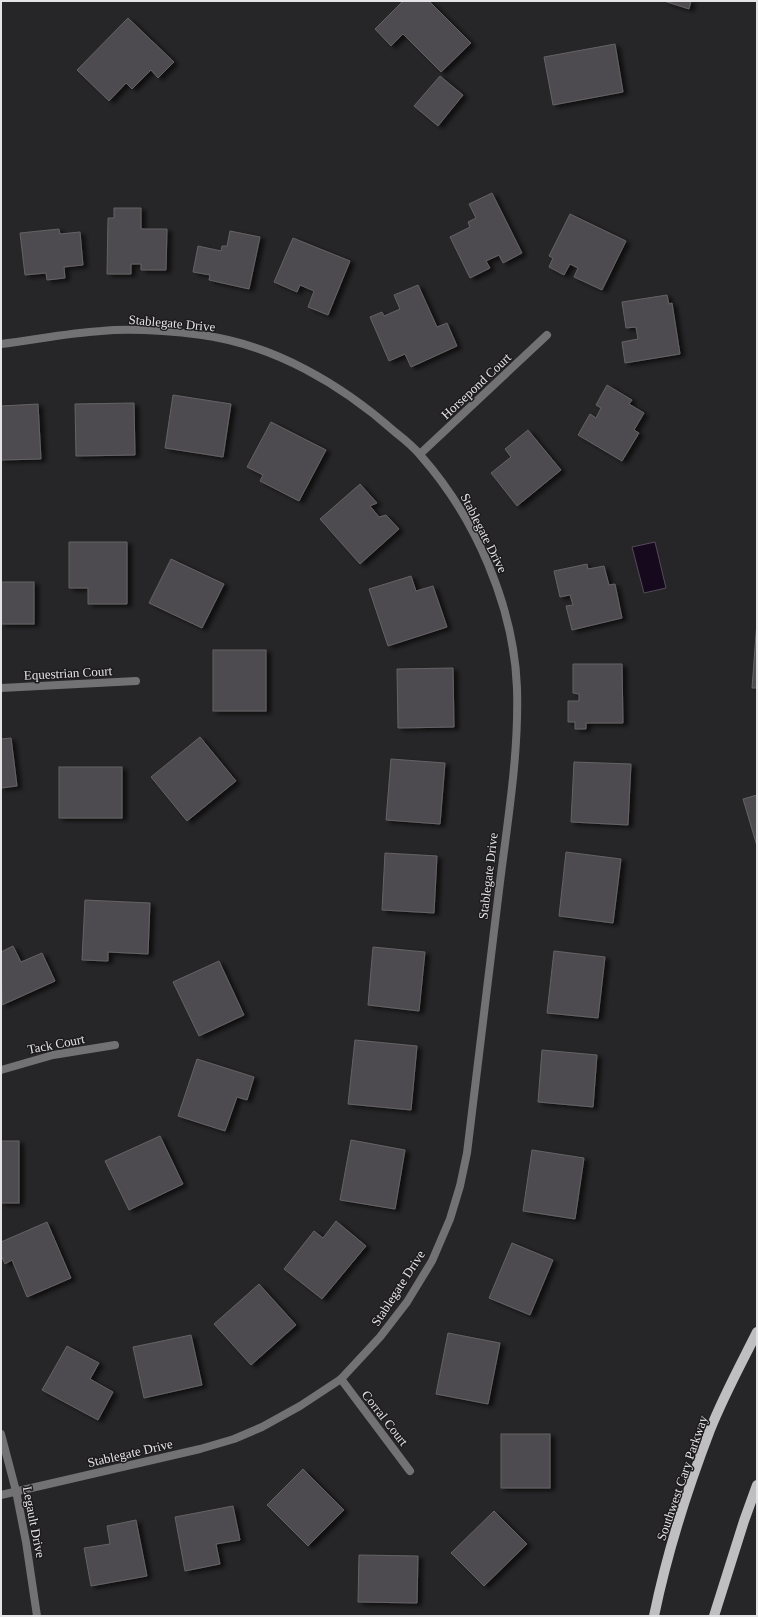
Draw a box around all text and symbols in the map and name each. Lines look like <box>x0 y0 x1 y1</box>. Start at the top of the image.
street label: Stablegate Drive <box>128 312 216 334</box>
street label: Horsepond Court <box>438 350 514 422</box>
street label: Stablegate Drive <box>458 491 511 575</box>
street label: Equestrian Court <box>23 663 113 683</box>
street label: Stablegate Drive <box>475 832 501 920</box>
street label: Tack Court <box>26 1031 86 1057</box>
street label: Stablegate Drive <box>368 1247 428 1329</box>
street label: Corral Court <box>359 1387 411 1449</box>
street label: Southwest Cary Parkway <box>654 1413 711 1543</box>
street label: Stablegate Drive <box>86 1436 174 1470</box>
street label: Legault Drive <box>20 1485 48 1559</box>

